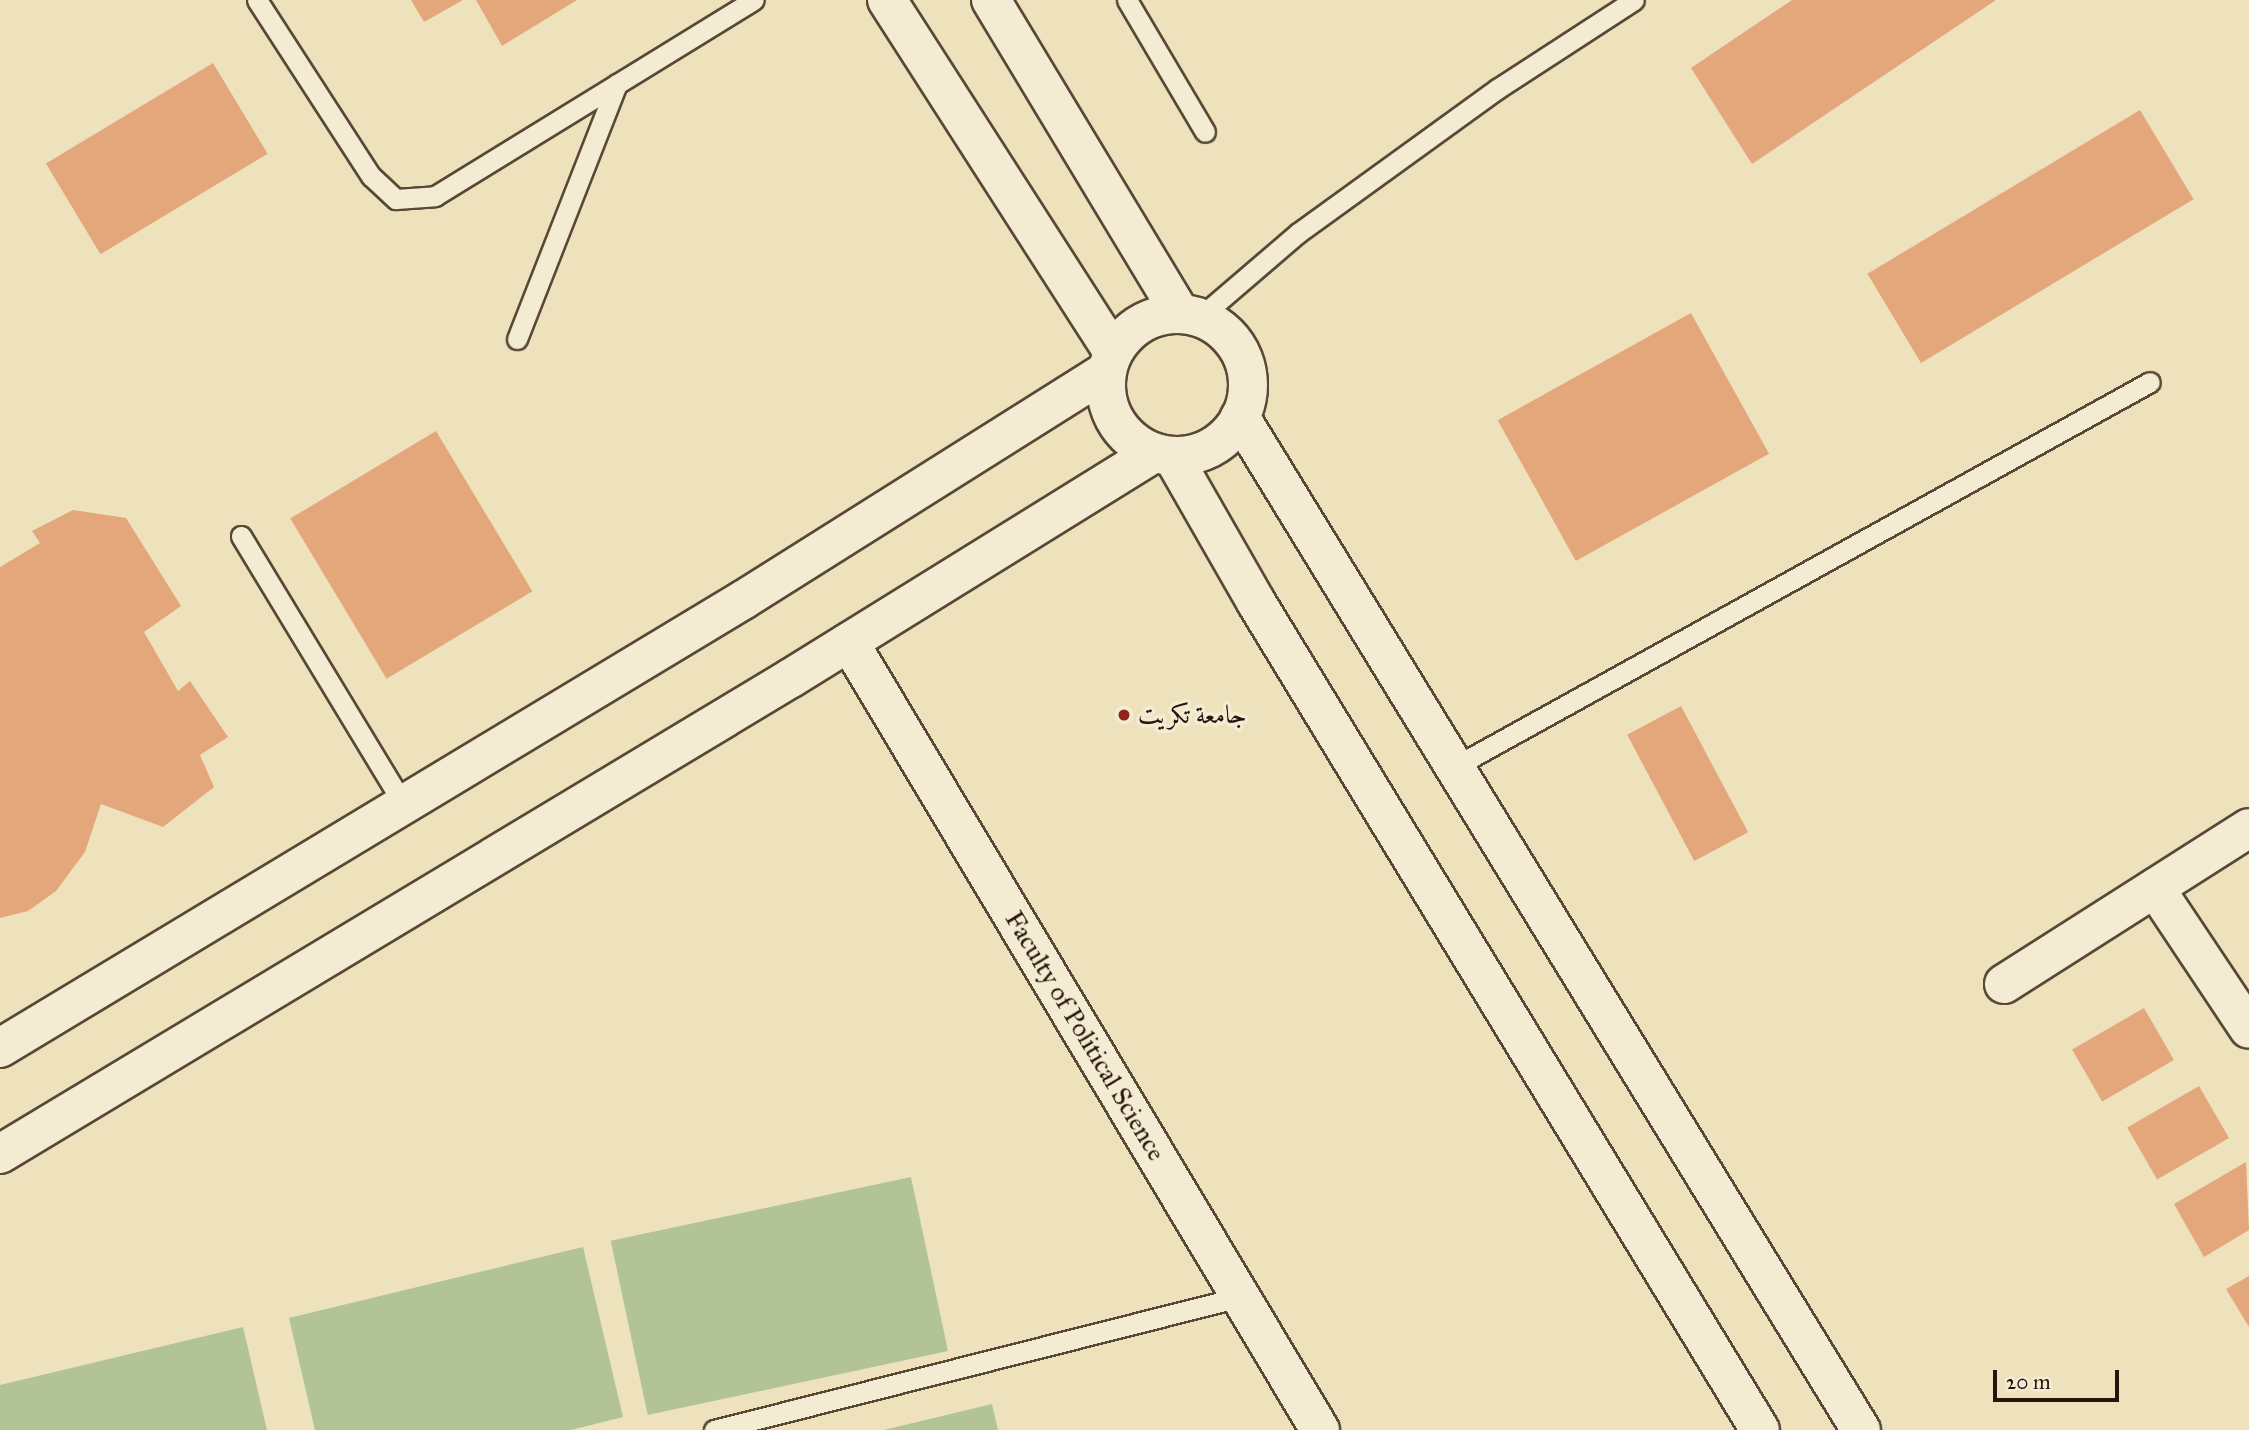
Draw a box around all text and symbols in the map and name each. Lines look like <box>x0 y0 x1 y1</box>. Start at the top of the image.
place label: جامعة تكريت <box>1138 699 1247 731</box>
marker: جامعة تكريت <box>1116 707 1132 723</box>
street label: Faculty of Political Science <box>998 906 1172 1166</box>
scale bar <box>1997 1356 2123 1400</box>
text: 20 m <box>2006 1369 2051 1395</box>

